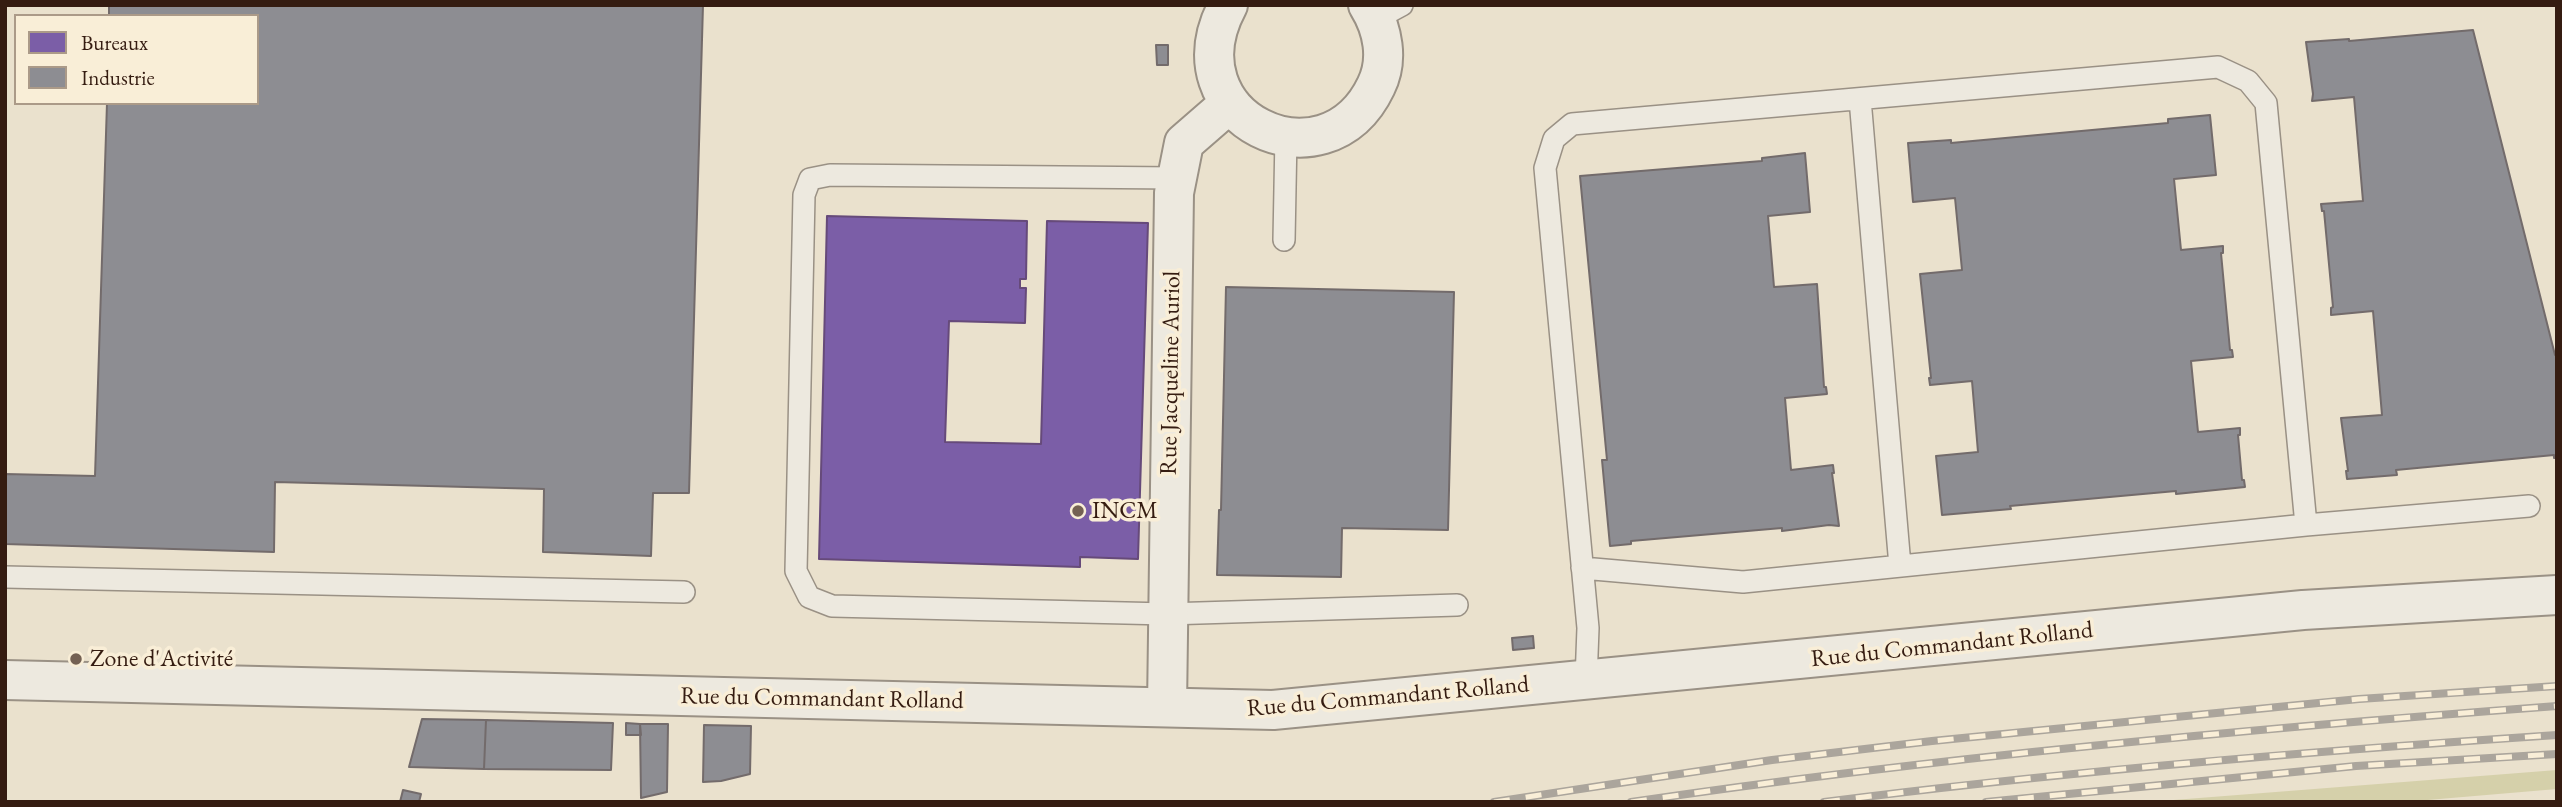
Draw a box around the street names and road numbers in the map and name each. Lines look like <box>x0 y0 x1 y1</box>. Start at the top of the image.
street label: Rue Jacqueline Auriol <box>1155 271 1187 475</box>
street label: Rue du Commandant Rolland <box>1810 616 2094 674</box>
street label: Rue du Commandant Rolland <box>1246 670 1530 724</box>
street label: Rue du Commandant Rolland <box>680 682 964 716</box>

